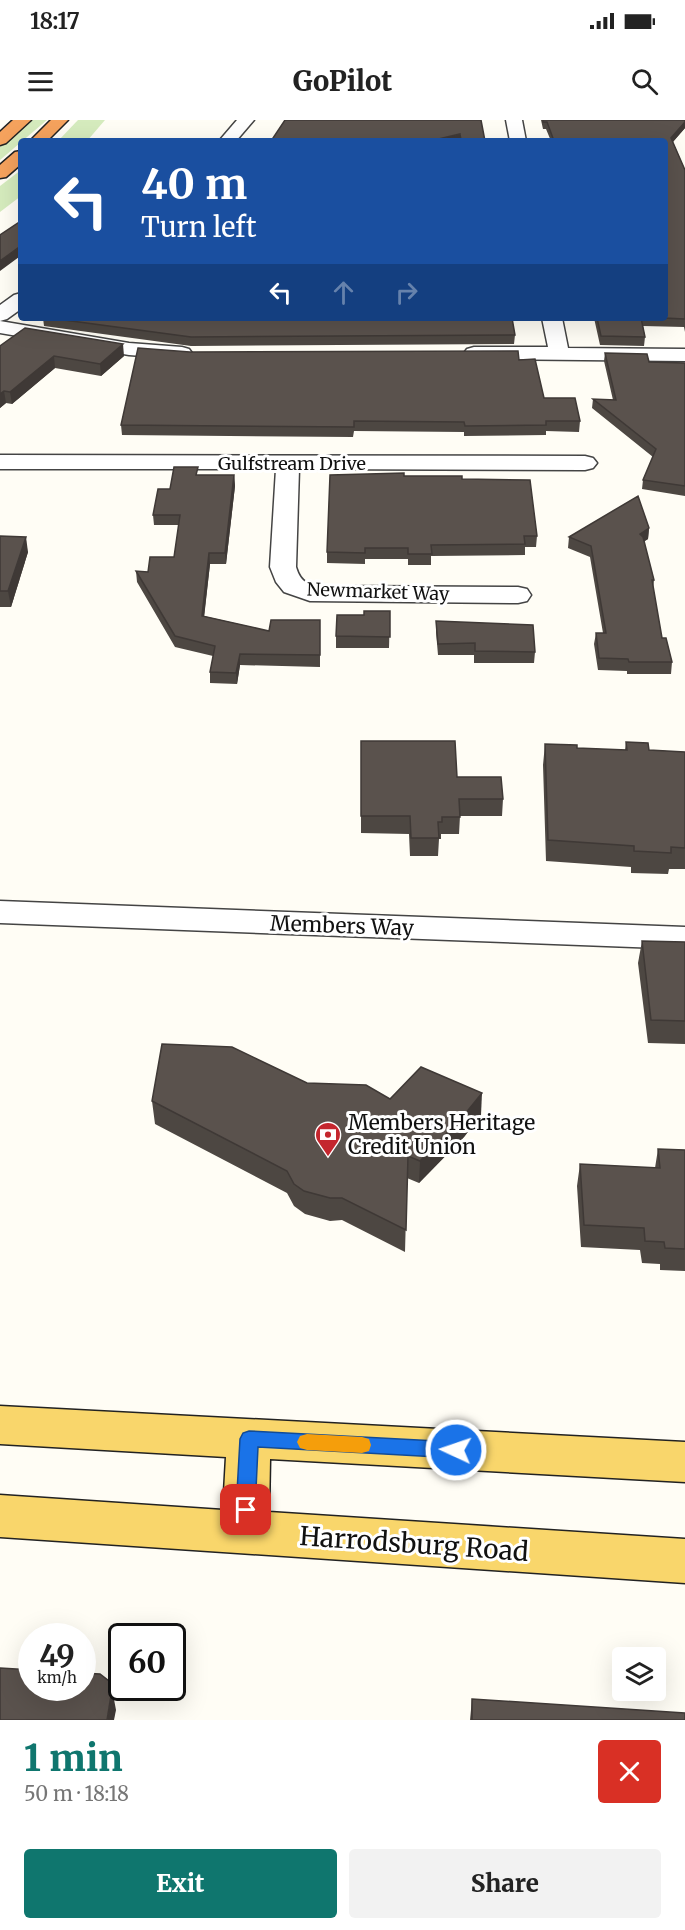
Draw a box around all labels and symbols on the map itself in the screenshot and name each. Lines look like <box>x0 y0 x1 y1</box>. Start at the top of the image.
street label: Gulfstream Drive <box>218 452 366 475</box>
street label: Newmarket Way <box>306 578 450 606</box>
street label: Members Way <box>270 909 415 942</box>
place label: Members Heritage Credit Union <box>348 1109 535 1160</box>
bank icon: Members Heritage Credit Union <box>313 1120 343 1158</box>
position arrow <box>424 1418 488 1482</box>
pin <box>220 1484 271 1535</box>
street label: Harrodsburg Road <box>298 1519 530 1568</box>
speed limit sign: 60 <box>108 1623 186 1701</box>

